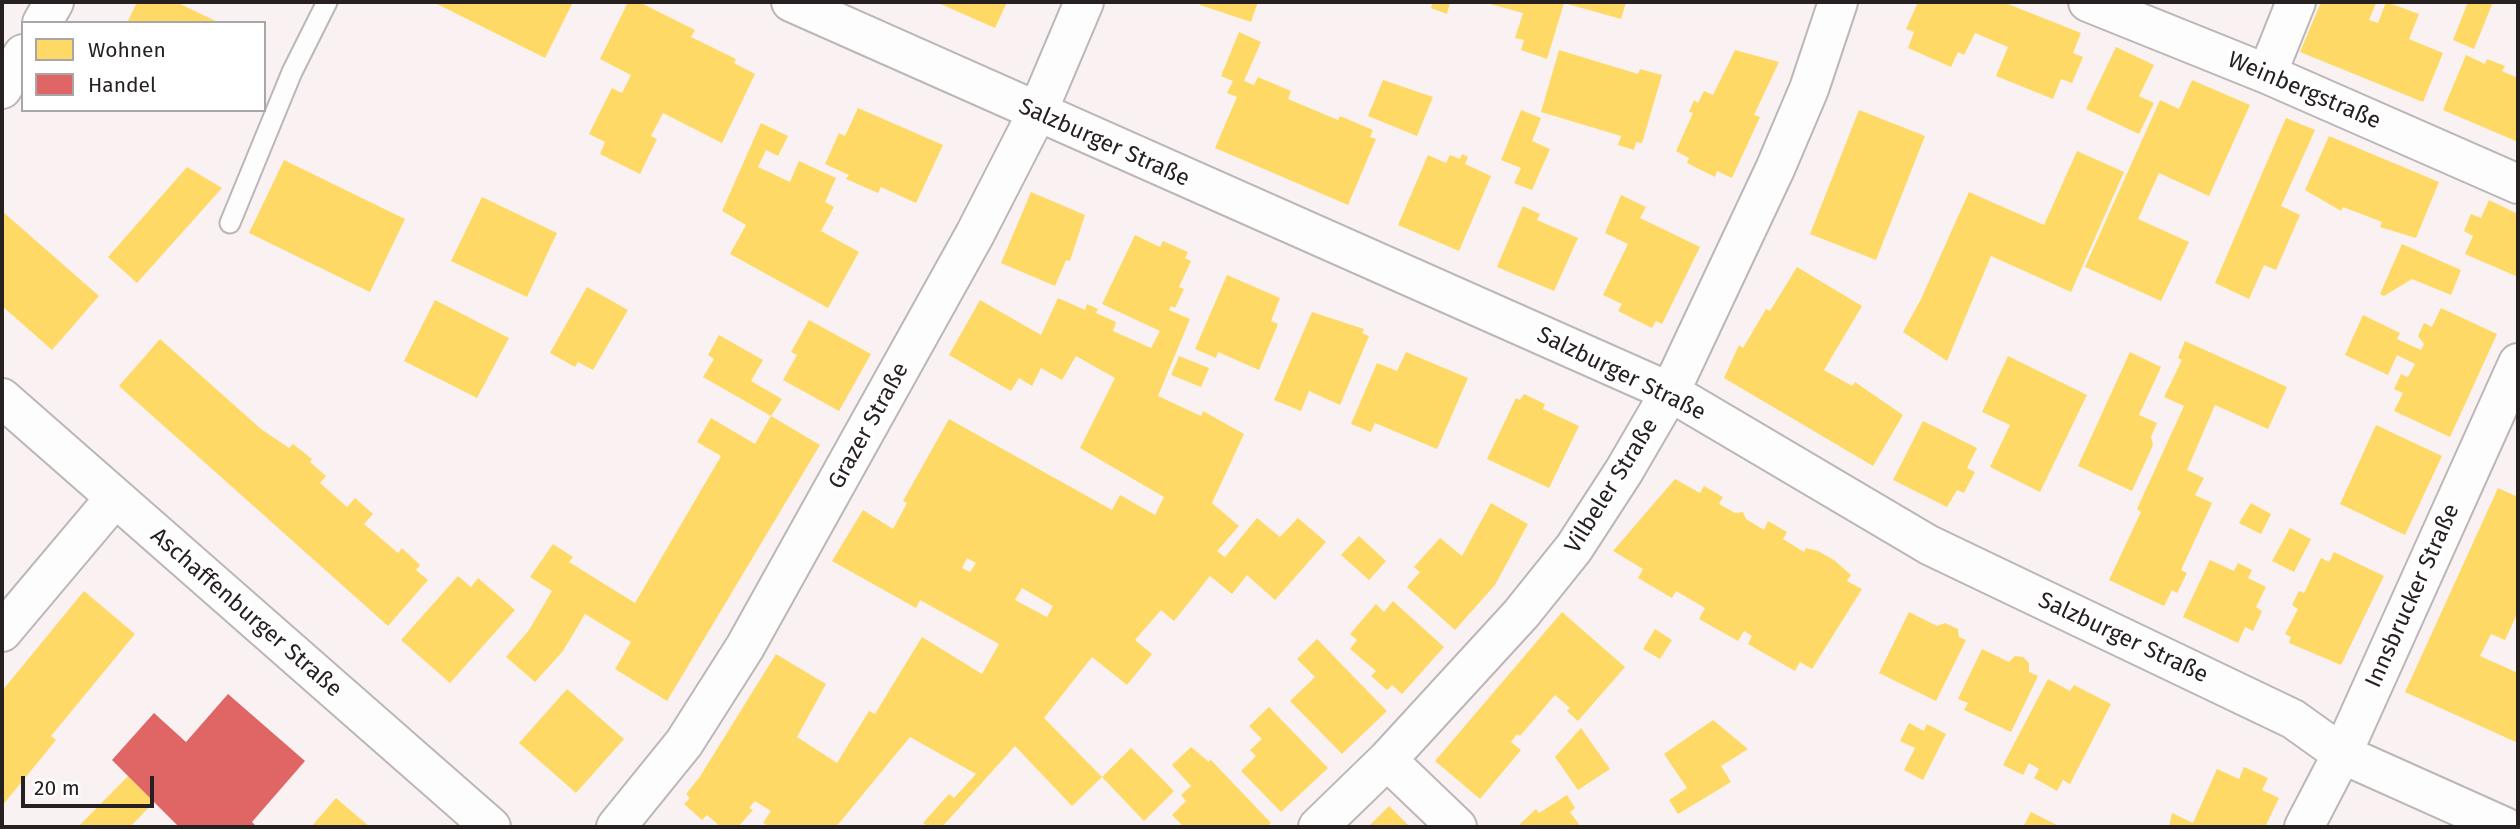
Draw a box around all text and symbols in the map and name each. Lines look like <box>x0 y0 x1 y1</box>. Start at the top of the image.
legend <box>21 21 266 112</box>
text: Wohnen <box>88 37 166 63</box>
street label: Weinbergstraße <box>2223 46 2385 136</box>
text: Handel <box>88 72 156 98</box>
street label: Salzburger Straße <box>1014 93 1194 193</box>
street label: Salzburger Straße <box>1532 321 1710 427</box>
street label: Grazer Straße <box>823 358 915 494</box>
street label: Vilbeler Straße <box>1560 413 1664 559</box>
street label: Innsbrucker Straße <box>2360 500 2466 692</box>
street label: Aschaffenburger Straße <box>145 522 347 704</box>
street label: Salzburger Straße <box>2034 587 2212 689</box>
scale bar <box>24 762 158 806</box>
text: 20 m <box>34 775 80 801</box>

